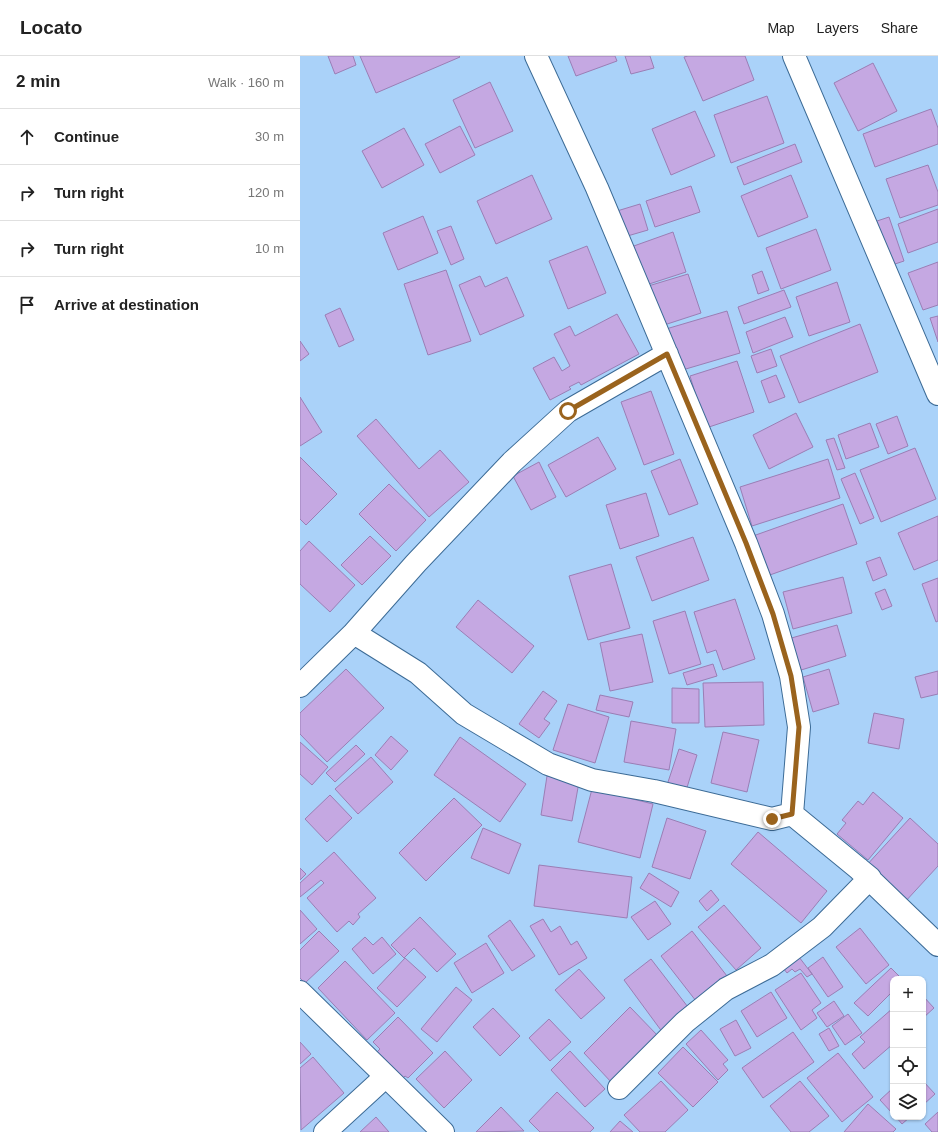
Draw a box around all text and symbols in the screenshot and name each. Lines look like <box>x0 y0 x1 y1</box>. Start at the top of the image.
text: Locato <box>20 17 82 38</box>
text: Map <box>767 20 795 36</box>
text: Layers <box>817 20 859 36</box>
text: Share <box>881 20 918 36</box>
text: 2 min <box>16 72 60 91</box>
text: Walk · 160 m <box>208 75 284 90</box>
icon: ahead <box>16 126 38 148</box>
text: Continue <box>54 128 119 145</box>
text: 30 m <box>255 129 284 144</box>
icon: right <box>16 182 38 204</box>
text: Turn right <box>54 184 124 201</box>
text: 120 m <box>248 185 284 200</box>
icon: right <box>16 238 38 260</box>
text: Turn right <box>54 240 124 257</box>
text: 10 m <box>255 241 284 256</box>
icon: arrive <box>16 294 38 316</box>
text: Arrive at destination <box>54 296 199 313</box>
route start <box>559 402 577 420</box>
route end <box>763 810 781 828</box>
map controls <box>890 976 926 1120</box>
button: + <box>890 976 926 1012</box>
button: − <box>890 1012 926 1048</box>
button: locate <box>890 1048 926 1084</box>
button: layers <box>890 1084 926 1120</box>

